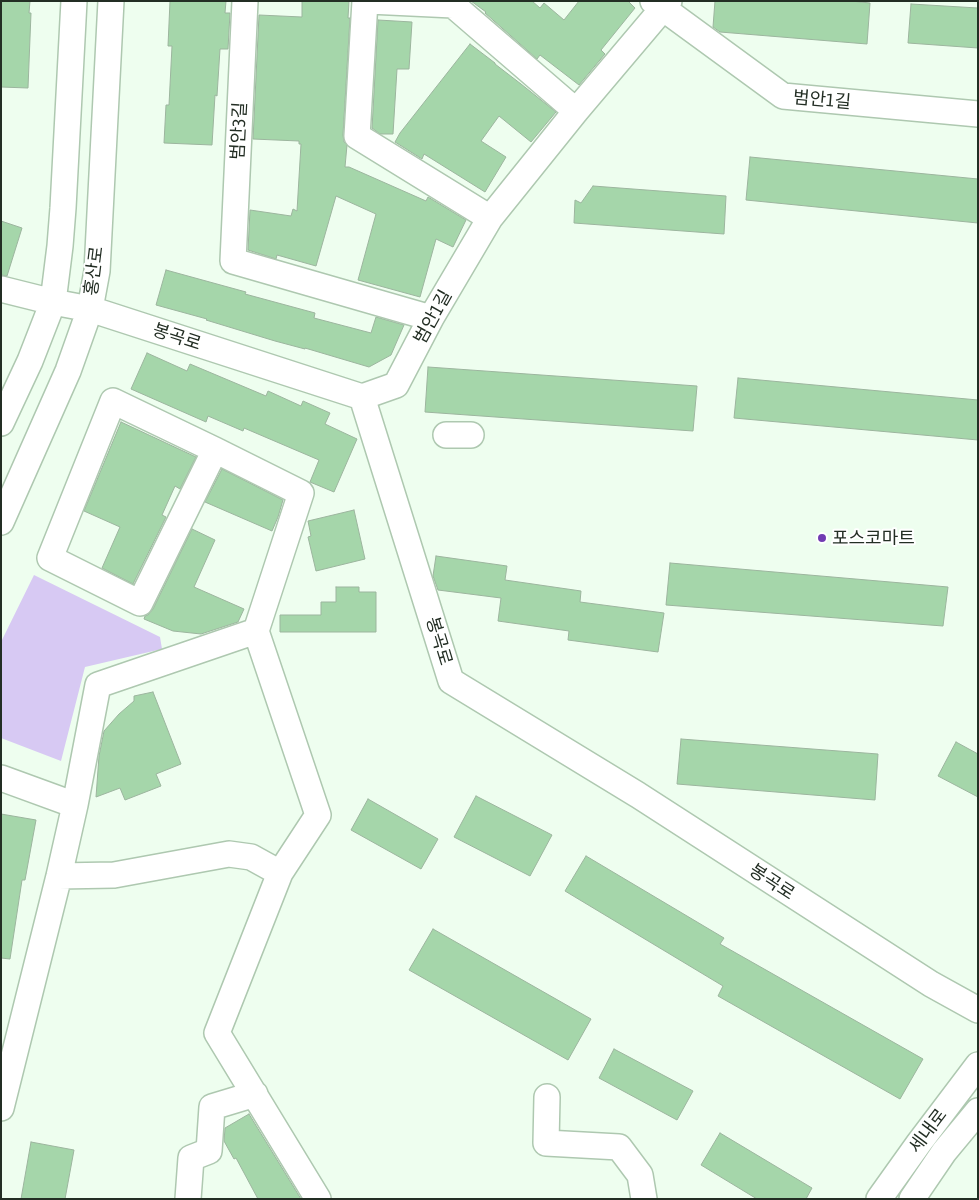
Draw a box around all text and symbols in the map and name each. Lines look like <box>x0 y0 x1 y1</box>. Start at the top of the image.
street label: 범안1길 <box>792 87 852 113</box>
street label: 범안3길 <box>227 101 251 161</box>
street label: 홍산로 <box>80 245 108 297</box>
street label: 범안1길 <box>409 286 457 348</box>
street label: 봉곡로 <box>150 319 204 355</box>
place label: 포스코마트 <box>832 527 915 549</box>
marker: 포스코마트 <box>816 532 828 544</box>
street label: 봉곡로 <box>421 614 457 668</box>
street label: 봉곡로 <box>745 859 799 905</box>
street label: 세내로 <box>904 1105 952 1157</box>

